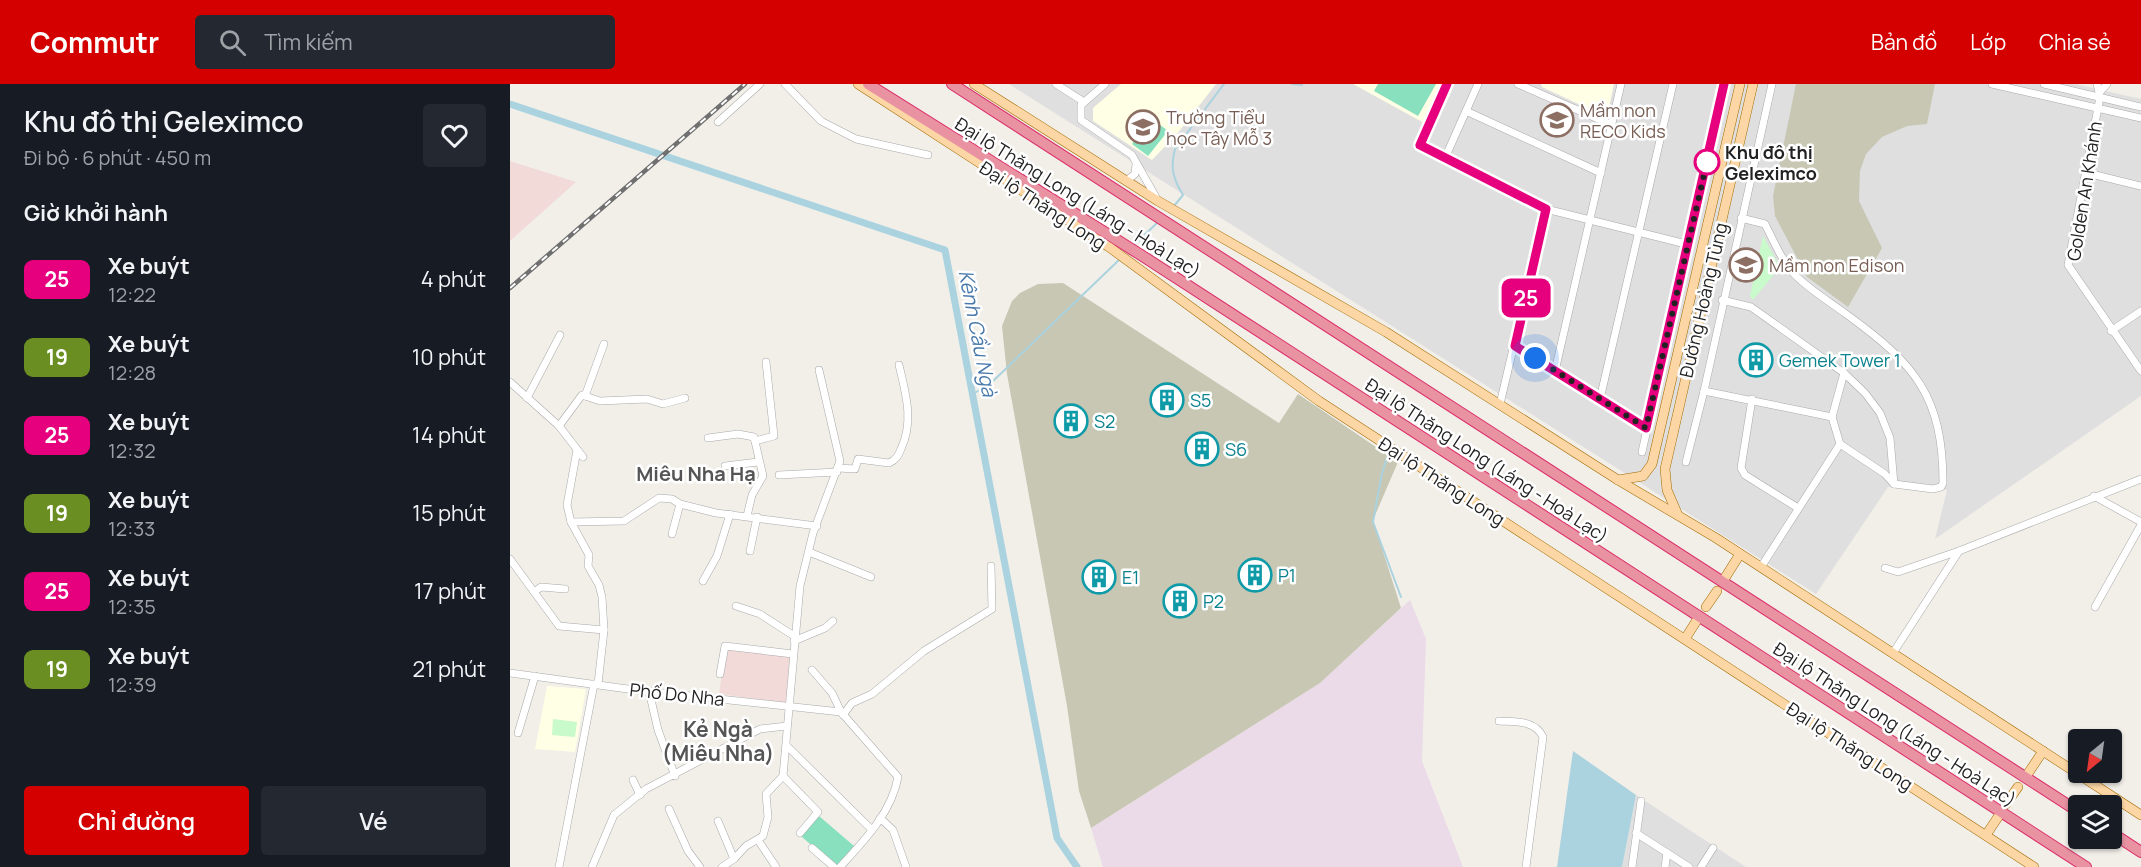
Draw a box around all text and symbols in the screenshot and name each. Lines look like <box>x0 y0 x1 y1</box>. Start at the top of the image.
search box <box>195 15 615 69</box>
text: Commutr <box>30 23 159 61</box>
icon: search <box>216 26 249 59</box>
text: Tìm kiếm <box>264 27 353 57</box>
text: Bản đồ <box>1871 28 1937 56</box>
text: Lớp <box>1970 28 2006 56</box>
text: Chia sẻ <box>2039 28 2111 56</box>
place label: Mầm non RECO Kids <box>1580 98 1666 143</box>
text: Khu đô thị Geleximco <box>24 102 304 140</box>
school or university icon: Mầm non RECO Kids <box>1539 102 1575 138</box>
button: heart <box>423 104 486 167</box>
place label: Trường Tiểu học Tây Mỗ 3 <box>1166 105 1272 150</box>
school or university icon: Trường Tiểu học Tây Mỗ 3 <box>1125 109 1161 145</box>
street label: Đại lộ Thăng Long (Láng - Hoà Lạc) <box>951 112 1205 282</box>
street label: Golden An Khánh <box>2061 119 2107 263</box>
place label: Khu đô thị Geleximco <box>1725 140 1817 185</box>
text: Đi bộ · 6 phút · 450 m <box>24 144 211 171</box>
marker: Khu đô thị Geleximco <box>1694 149 1720 175</box>
street label: Đại lộ Thăng Long <box>976 156 1110 254</box>
text: Giờ khởi hành <box>24 198 168 228</box>
street label: Đường Hoàng Tùng <box>1673 220 1733 380</box>
school or university icon: Mầm non Edison <box>1728 247 1764 283</box>
text: Xe buýt <box>108 251 190 281</box>
place label: Mầm non Edison <box>1769 253 1904 277</box>
text: 4 phút <box>421 264 486 294</box>
text: 25 <box>45 265 69 293</box>
water label: Kênh Cầu Ngà <box>953 267 1004 399</box>
line badge: 25 <box>1499 278 1553 318</box>
text: 12:22 <box>108 281 156 308</box>
text: 25 <box>1514 284 1538 312</box>
text: Xe buýt <box>108 329 190 359</box>
text: 10 phút <box>412 342 486 372</box>
building icon: Gemek Tower 1 <box>1738 342 1774 378</box>
text: 19 <box>46 343 68 371</box>
your location <box>1520 343 1550 373</box>
place label: Gemek Tower 1 <box>1779 348 1901 372</box>
text: 12:28 <box>108 359 156 386</box>
street label: Đại lộ Thăng Long (Láng - Hoà Lạc) <box>1362 373 1612 547</box>
building icon: S5 <box>1149 382 1185 418</box>
place label: S5 <box>1190 388 1212 412</box>
building icon: S2 <box>1053 403 1089 439</box>
text: Xe buýt <box>108 407 190 437</box>
place label: S2 <box>1094 409 1115 433</box>
text: 14 phút <box>412 420 486 450</box>
text: 25 <box>45 421 69 449</box>
building icon: S6 <box>1184 431 1220 467</box>
street label: Đại lộ Thăng Long <box>1375 432 1509 530</box>
text: 12:32 <box>108 437 156 464</box>
place label: S6 <box>1225 437 1247 461</box>
district label: Miêu Nha Hạ <box>636 460 756 487</box>
text: Xe buýt <box>108 485 190 515</box>
text: 15 phút <box>412 498 486 528</box>
text: 19 <box>46 499 68 527</box>
text: 12:33 <box>108 515 155 542</box>
building icon: P1 <box>1237 557 1273 593</box>
building icon: E1 <box>1081 559 1117 595</box>
text: Xe buýt <box>108 563 190 593</box>
place label: P1 <box>1278 563 1296 587</box>
place label: E1 <box>1122 565 1139 589</box>
text: 17 phút <box>414 576 486 606</box>
text: 25 <box>45 577 69 605</box>
building icon: P2 <box>1162 583 1198 619</box>
place label: P2 <box>1203 589 1224 613</box>
text: 12:35 <box>108 593 156 620</box>
street label: Đại lộ Thăng Long (Láng - Hoà Lạc) <box>1770 637 2020 811</box>
text: Xe buýt <box>108 641 190 671</box>
text: 21 phút <box>413 654 486 684</box>
text: 19 <box>46 655 68 683</box>
text: 12:39 <box>108 671 157 698</box>
street label: Phố Do Nha <box>628 677 726 711</box>
street label: Đại lộ Thăng Long <box>1783 697 1917 795</box>
district label: Kẻ Ngà (Miêu Nha) <box>662 715 774 767</box>
north arrow <box>2068 729 2122 783</box>
map controls <box>2068 729 2122 849</box>
button: Chỉ đường <box>24 786 249 855</box>
button: Vé <box>261 786 486 855</box>
button: layers <box>2068 795 2122 849</box>

